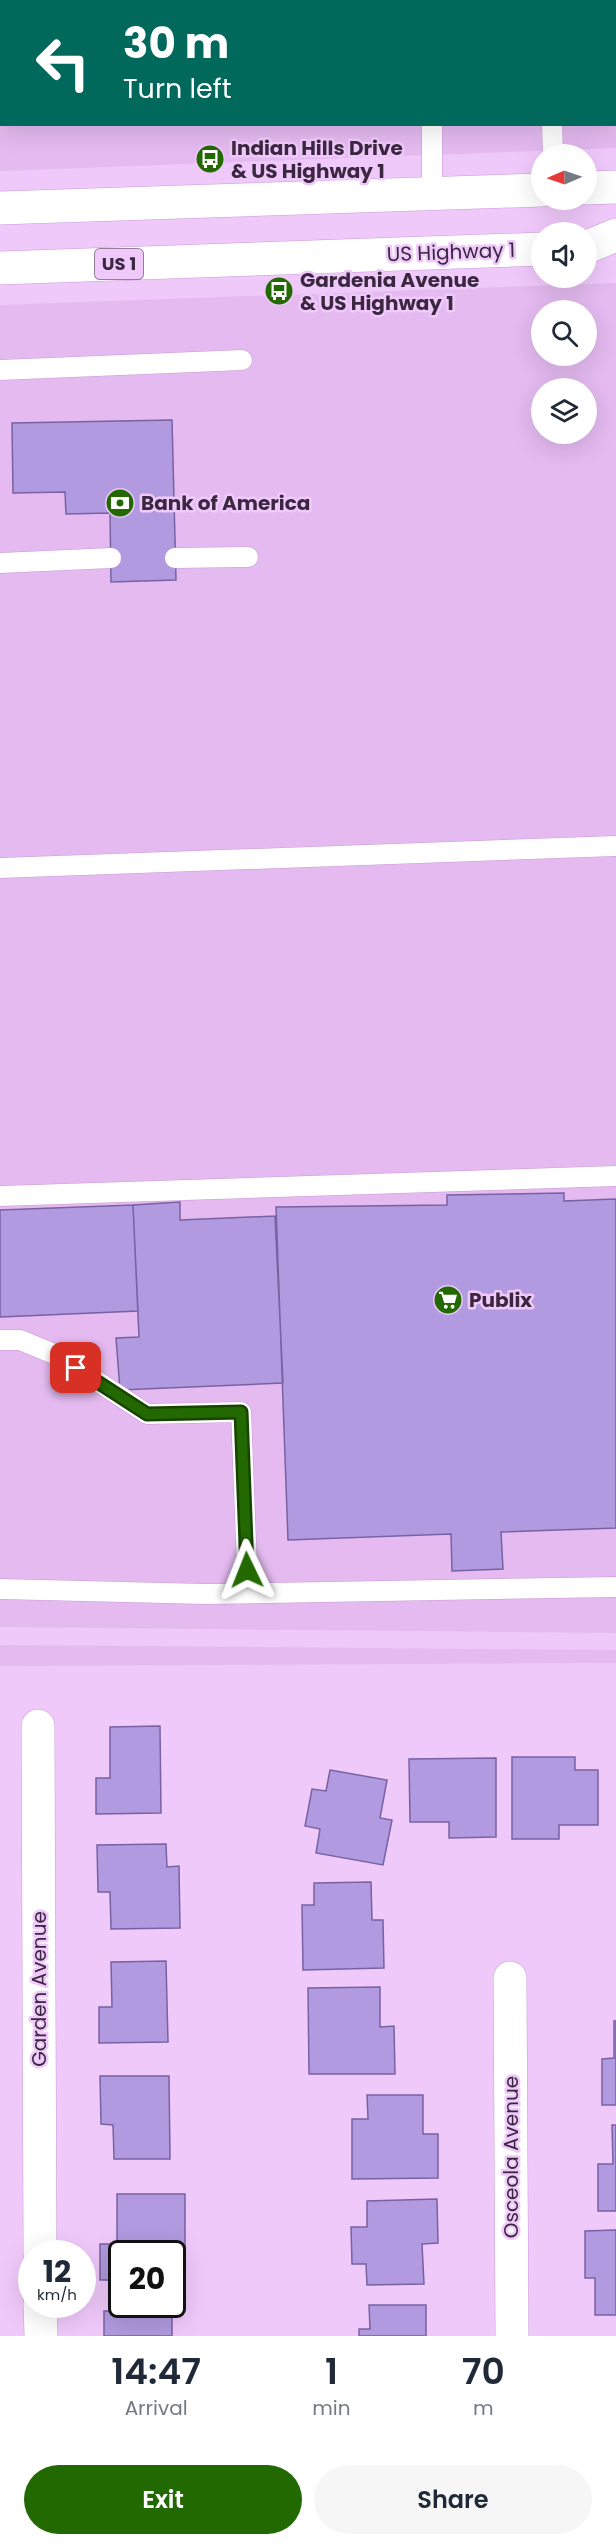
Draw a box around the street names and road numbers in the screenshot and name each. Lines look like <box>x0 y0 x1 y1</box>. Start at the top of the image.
street label: US Highway 1 <box>386 236 516 268</box>
road number: US 1 <box>95 249 143 279</box>
street label: Garden Avenue <box>25 1911 53 2067</box>
street label: Osceola Avenue <box>497 2076 525 2238</box>

